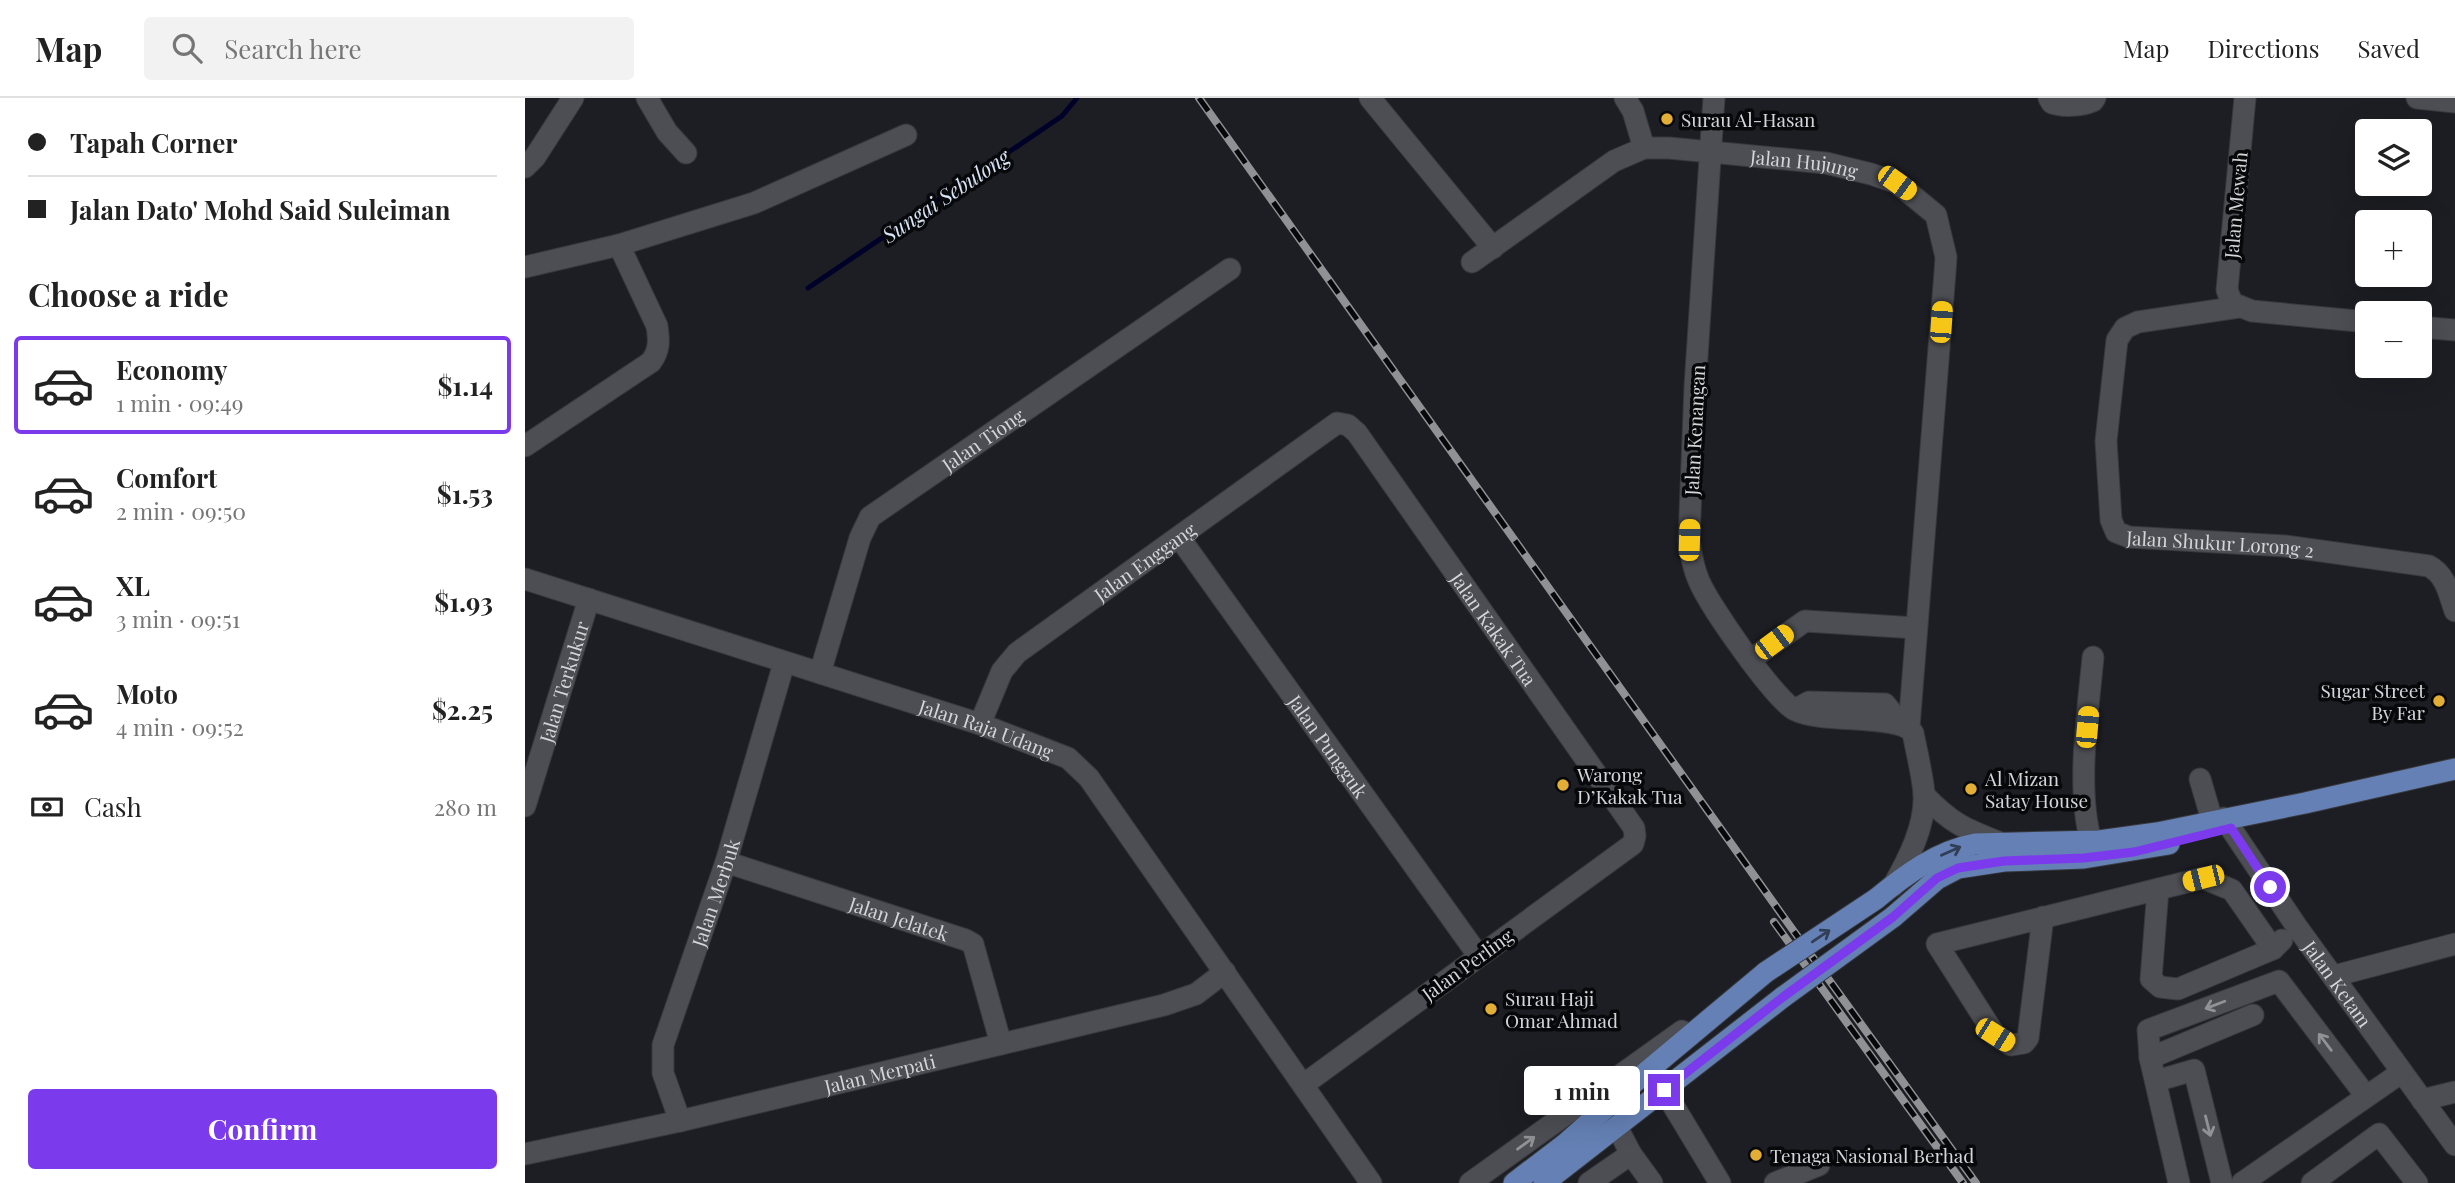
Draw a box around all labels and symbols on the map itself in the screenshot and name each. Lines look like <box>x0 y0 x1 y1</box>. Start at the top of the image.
place label: Surau Al-Hasan <box>1681 106 1816 132</box>
marker: Surau Al-Hasan <box>1659 111 1675 127</box>
water label: Sungai Sebulong <box>875 141 1016 249</box>
street label: Jalan Hujung <box>1748 143 1861 183</box>
street label: Jalan Mewah <box>2217 151 2253 260</box>
car <box>1874 162 1921 204</box>
car <box>1930 300 1953 344</box>
street label: Jalan Kenangan <box>1678 363 1710 497</box>
street label: Jalan Tiong <box>936 402 1029 477</box>
street label: Jalan Enggang <box>1088 516 1201 607</box>
car <box>1678 519 1701 561</box>
street label: Jalan Shukur Lorong 2 <box>2125 524 2316 563</box>
street label: Jalan Kakak Tua <box>1445 566 1543 691</box>
street label: Jalan Terkukur <box>532 617 595 747</box>
car <box>1751 621 1798 663</box>
place label: Sugar Street By Far <box>2321 677 2426 725</box>
street label: Jalan Pungguk <box>1282 688 1375 803</box>
street label: Jalan Raja Udang <box>915 692 1058 764</box>
marker: Sugar Street By Far <box>2431 693 2447 709</box>
car <box>2075 705 2100 749</box>
place label: Warong D’Kakak Tua <box>1576 761 1683 809</box>
place label: Al Mizan Satay House <box>1984 765 2088 813</box>
marker: Warong D’Kakak Tua <box>1555 777 1571 793</box>
marker: Al Mizan Satay House <box>1963 781 1979 797</box>
street label: Jalan Merbuk <box>685 835 745 951</box>
one-way arrow <box>1940 844 1961 858</box>
car <box>2181 863 2226 893</box>
route start <box>2254 871 2286 903</box>
street label: Jalan Jelatek <box>845 890 953 947</box>
street label: Jalan Perling <box>1415 922 1518 1007</box>
one-way arrow <box>1811 928 1830 943</box>
street label: Jalan Ketam <box>2297 934 2378 1032</box>
place label: Surau Haji Omar Ahmad <box>1505 985 1618 1033</box>
one-way arrow <box>2205 1000 2227 1013</box>
marker: Surau Haji Omar Ahmad <box>1483 1001 1499 1017</box>
car <box>1972 1015 2019 1055</box>
one-way arrow <box>2318 1032 2333 1051</box>
street label: Jalan Merpati <box>821 1047 938 1099</box>
callout: 1 min <box>1524 1066 1639 1114</box>
route end <box>1648 1074 1680 1106</box>
one-way arrow <box>2202 1115 2215 1137</box>
one-way arrow <box>1516 1136 1535 1151</box>
place label: Tenaga Nasional Berhad <box>1770 1142 1974 1168</box>
marker: Tenaga Nasional Berhad <box>1748 1147 1764 1163</box>

